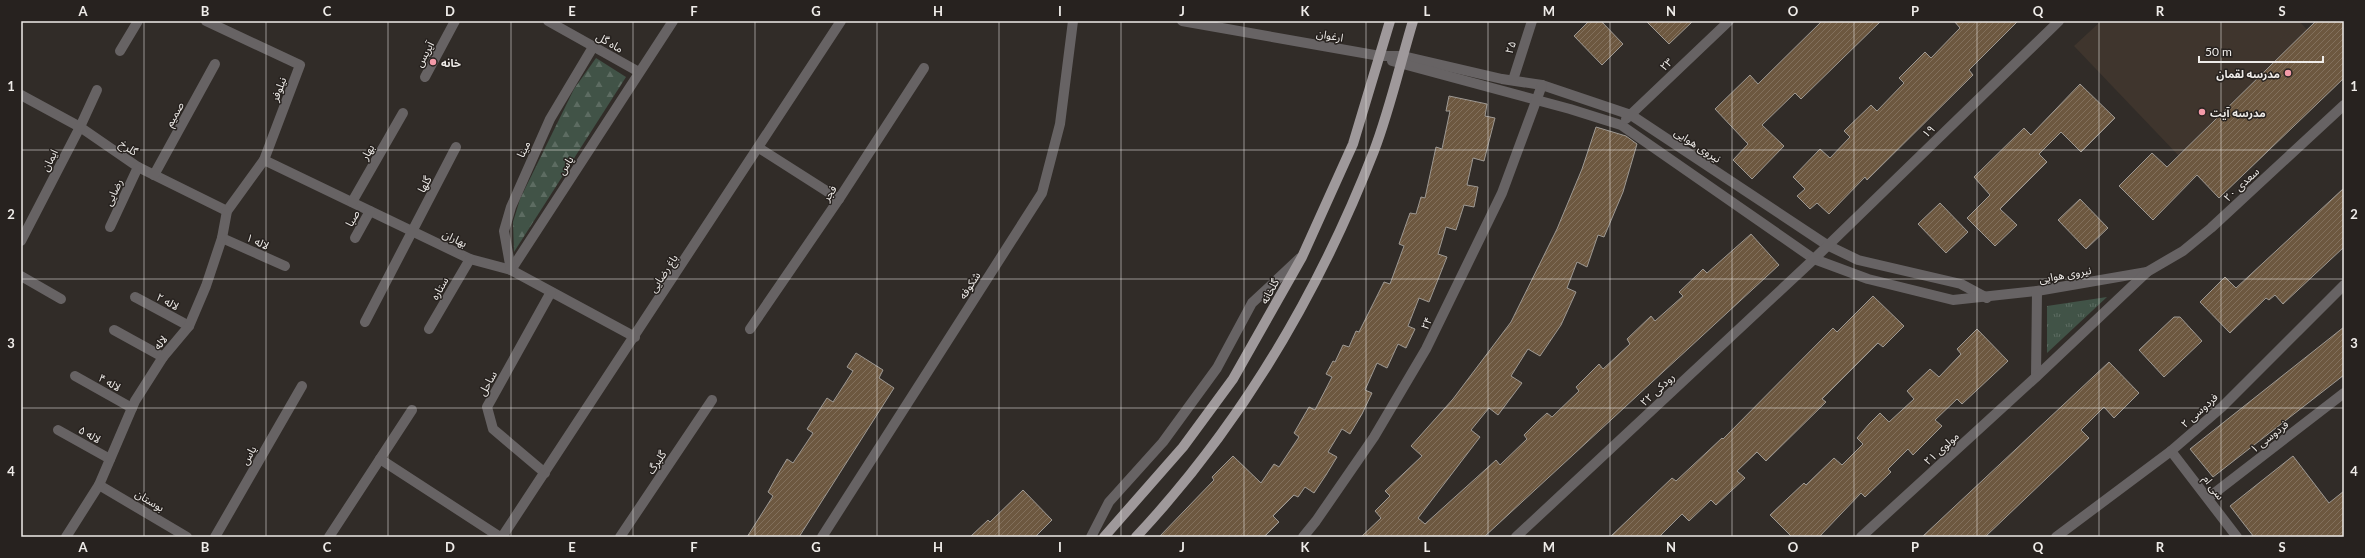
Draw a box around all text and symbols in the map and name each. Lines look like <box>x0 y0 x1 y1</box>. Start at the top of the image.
text: A <box>77 3 88 19</box>
text: B <box>201 3 210 19</box>
text: C <box>323 3 332 19</box>
text: D <box>445 3 455 19</box>
text: E <box>568 3 576 19</box>
text: F <box>690 3 698 19</box>
text: G <box>811 3 821 19</box>
text: H <box>933 3 943 19</box>
text: I <box>1058 3 1062 19</box>
text: J <box>1179 3 1185 19</box>
text: K <box>1301 3 1311 19</box>
text: L <box>1424 3 1431 19</box>
text: M <box>1543 3 1555 19</box>
text: N <box>1666 3 1676 19</box>
text: O <box>1788 3 1799 19</box>
text: P <box>1911 3 1919 19</box>
text: Q <box>2033 3 2044 19</box>
text: R <box>2156 3 2165 19</box>
text: S <box>2278 3 2286 19</box>
street label: ارغوان <box>1315 26 1345 45</box>
street label: ماه گل <box>594 29 626 56</box>
street label: آیریس <box>412 38 437 70</box>
scale bar <box>2199 38 2323 64</box>
street label: ۲۵ <box>1502 39 1518 55</box>
text: 50 m <box>2205 44 2232 59</box>
street label: ۲۳ <box>1657 55 1675 73</box>
place label: خانه <box>441 56 461 69</box>
marker: خانه <box>428 57 438 67</box>
place label: مدرسه لقمان <box>2216 67 2280 81</box>
marker: مدرسه لقمان <box>2283 68 2293 78</box>
street label: نیلوفر <box>267 75 290 104</box>
text: 1 <box>7 78 15 94</box>
text: 1 <box>2350 78 2358 94</box>
street label: صمیم <box>162 99 189 130</box>
place label: مدرسه آیت <box>2210 106 2266 120</box>
marker: مدرسه آیت <box>2197 107 2207 117</box>
street label: ۱۹ <box>1919 122 1937 140</box>
street label: نیروی هوایی <box>1672 125 1724 166</box>
street label: گلرخ <box>116 136 141 160</box>
street label: مینا <box>513 138 534 160</box>
street label: بهار <box>357 142 377 163</box>
street label: ایمان <box>38 147 61 174</box>
street label: یاس <box>554 153 577 177</box>
street label: سعدی ۲۰ <box>2220 164 2262 204</box>
street label: گلها <box>414 173 434 194</box>
street label: رضایی <box>101 176 126 208</box>
street label: فجر <box>818 183 840 205</box>
text: 2 <box>7 206 15 222</box>
text: 2 <box>2350 206 2358 222</box>
street label: صبا <box>342 207 363 229</box>
street label: بهاران <box>440 227 469 250</box>
street label: لاله ۱ <box>245 230 271 252</box>
street label: باغ رضایی <box>646 251 682 296</box>
street label: نیروی هوایی <box>2038 263 2092 286</box>
street label: شکوفه <box>955 269 984 302</box>
street label: ستاره <box>427 274 452 302</box>
street label: گلخانه <box>1257 276 1281 306</box>
street label: لاله ۲ <box>154 290 182 312</box>
street label: ۲۴ <box>1417 315 1435 331</box>
street label: لاله <box>150 332 170 352</box>
text: 3 <box>7 335 15 351</box>
text: 3 <box>2350 335 2358 351</box>
street label: ساحل <box>475 368 500 398</box>
street label: رودکی ۲۲ <box>1637 370 1678 409</box>
street label: لاله ۴ <box>96 371 124 393</box>
street label: فردوسی ۲ <box>2178 390 2221 431</box>
street label: فردوسی ۱ <box>2247 417 2291 456</box>
street label: لاله ۵ <box>76 423 104 445</box>
street label: مولوی ۲۱ <box>1921 429 1962 468</box>
street label: یاس <box>237 443 259 467</box>
street label: گلبرگ <box>644 448 670 477</box>
text: 4 <box>7 463 15 479</box>
text: 4 <box>2350 463 2358 479</box>
street label: سی ام <box>2199 472 2228 503</box>
street label: بوستان <box>133 486 167 515</box>
text: A <box>77 539 88 555</box>
text: B <box>201 539 210 555</box>
text: C <box>323 539 332 555</box>
text: D <box>445 539 455 555</box>
text: E <box>568 539 576 555</box>
text: F <box>690 539 698 555</box>
text: G <box>811 539 821 555</box>
text: H <box>933 539 943 555</box>
text: I <box>1058 539 1062 555</box>
text: J <box>1179 539 1185 555</box>
text: K <box>1301 539 1311 555</box>
text: L <box>1424 539 1431 555</box>
text: M <box>1543 539 1555 555</box>
text: N <box>1666 539 1676 555</box>
text: O <box>1788 539 1799 555</box>
text: P <box>1911 539 1919 555</box>
text: Q <box>2033 539 2044 555</box>
text: R <box>2156 539 2165 555</box>
text: S <box>2278 539 2286 555</box>

